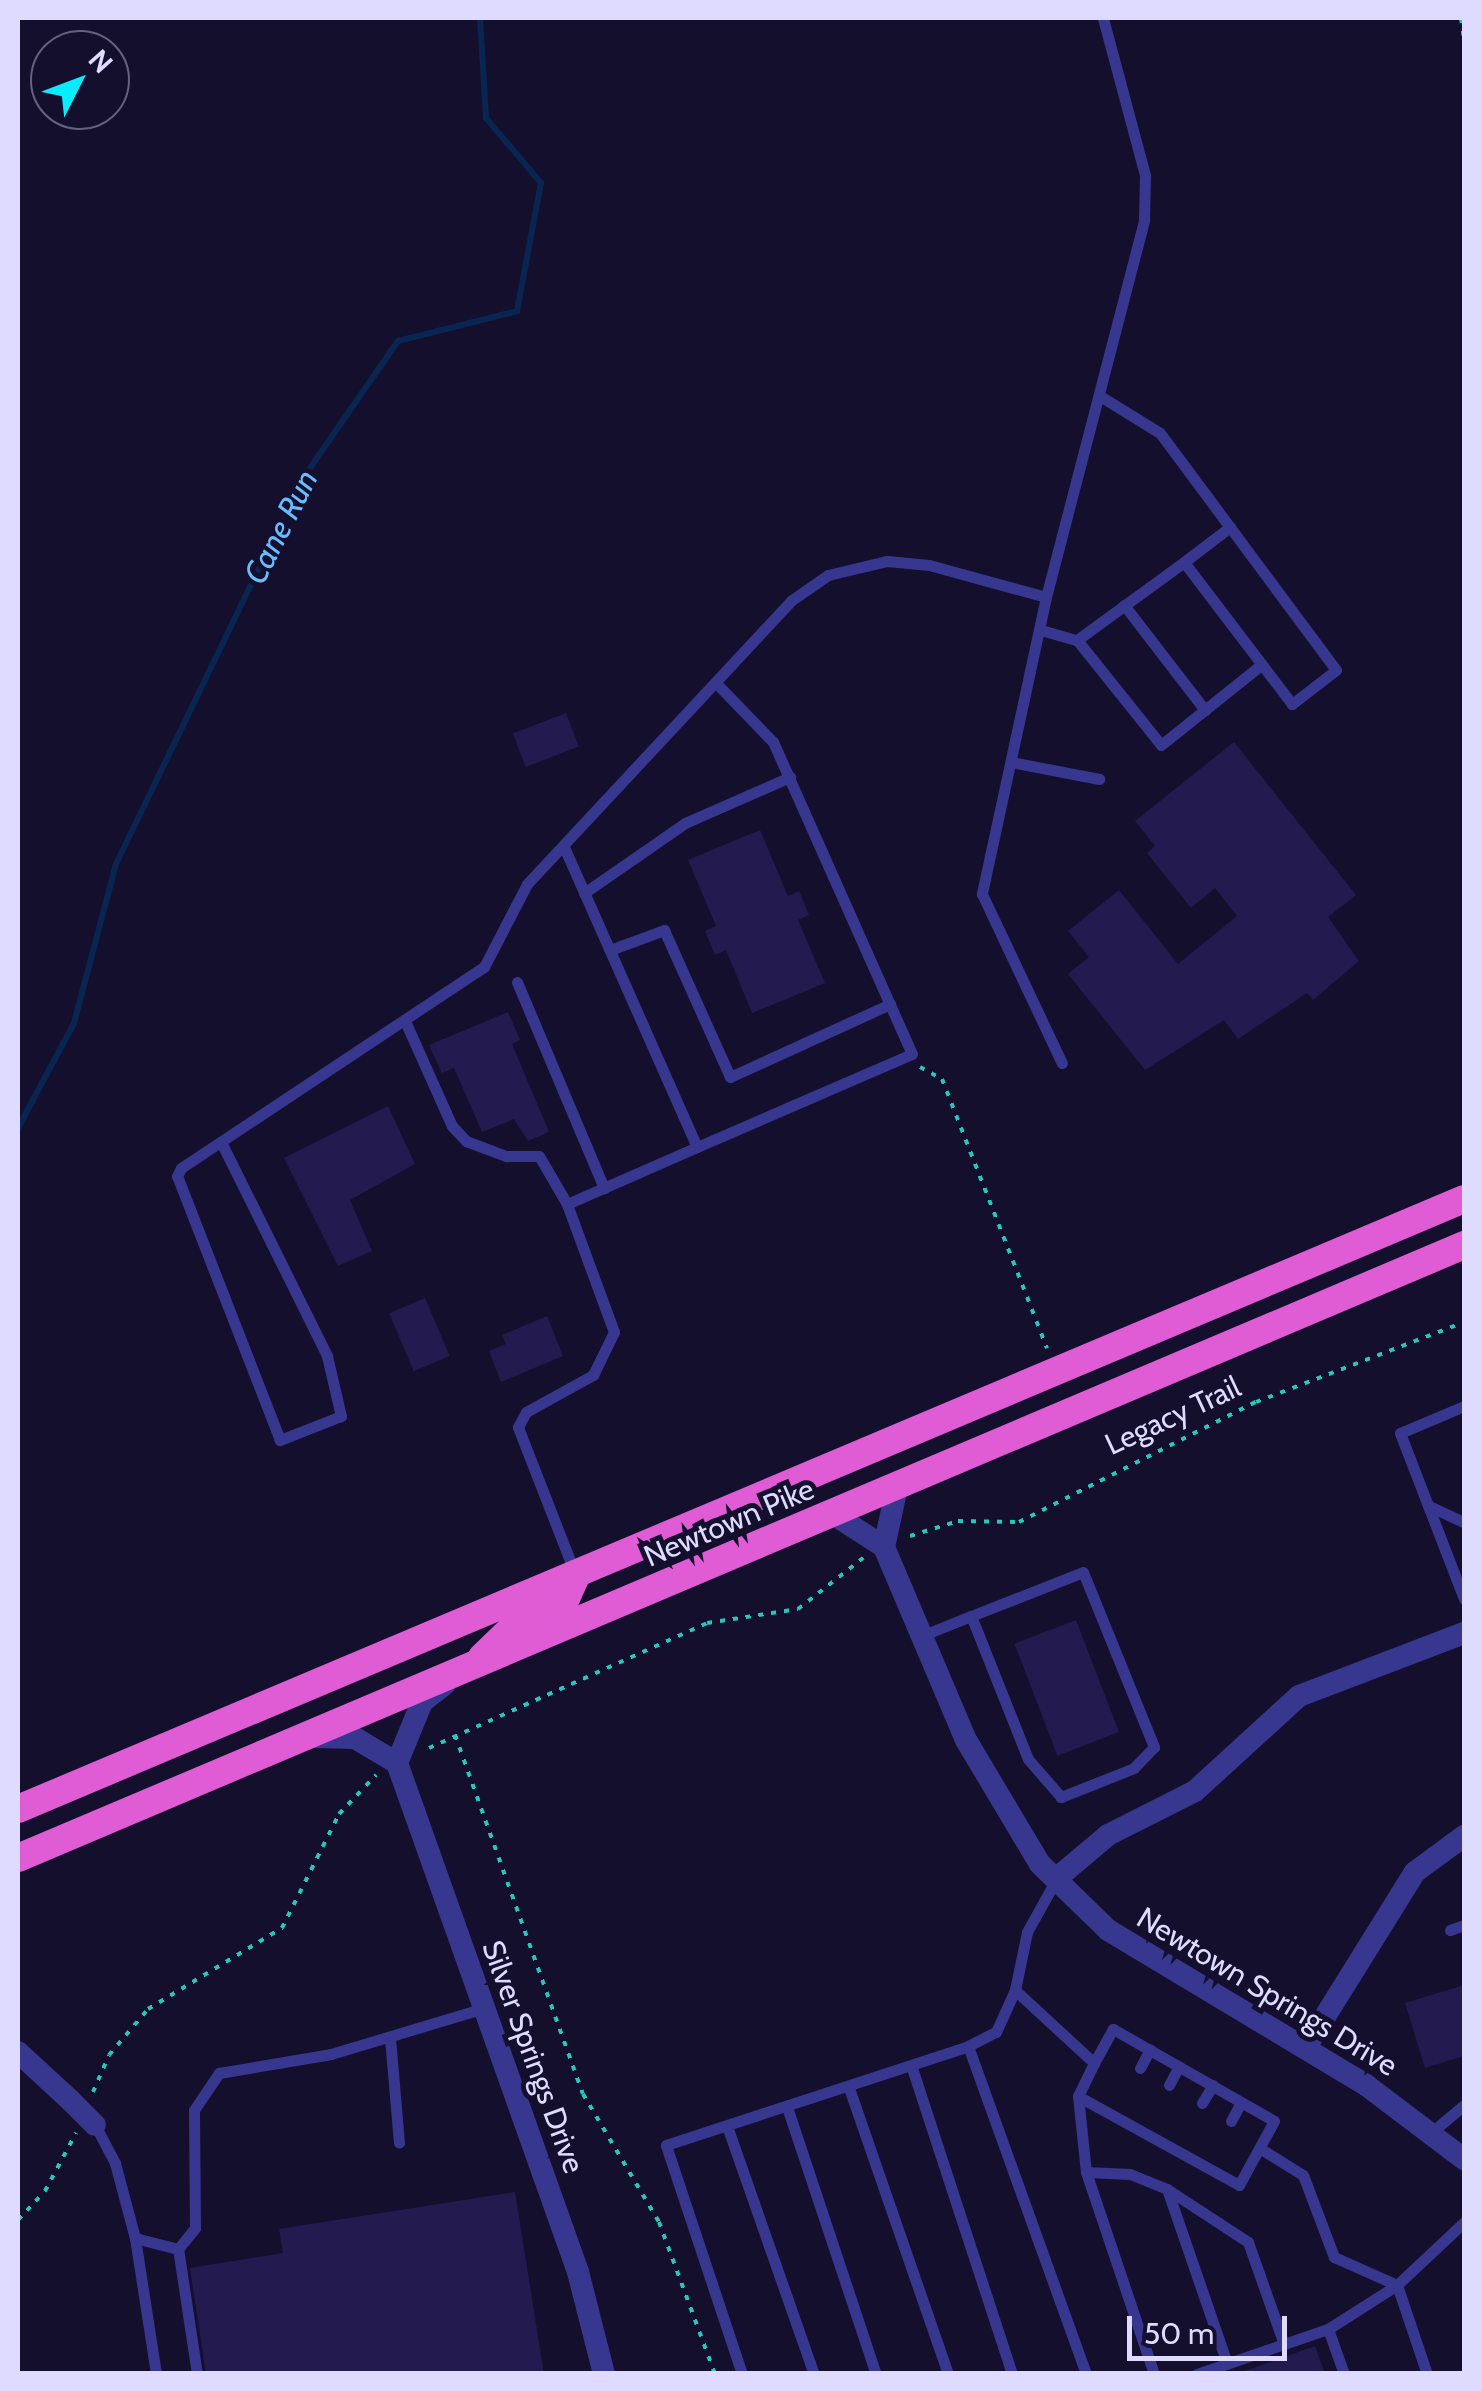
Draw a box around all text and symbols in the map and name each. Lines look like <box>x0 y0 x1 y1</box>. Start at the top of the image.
north arrow <box>30 30 130 130</box>
text: N <box>82 43 120 80</box>
water label: Cane Run <box>236 463 326 591</box>
street label: Legacy Trail <box>1099 1369 1247 1463</box>
street label: Newtown Pike <box>639 1471 819 1575</box>
street label: Newtown Springs Drive <box>1130 1900 1404 2084</box>
street label: Silver Springs Drive <box>474 1936 592 2178</box>
scale bar <box>1132 2296 1292 2358</box>
text: 50 m <box>1144 2315 1214 2352</box>

